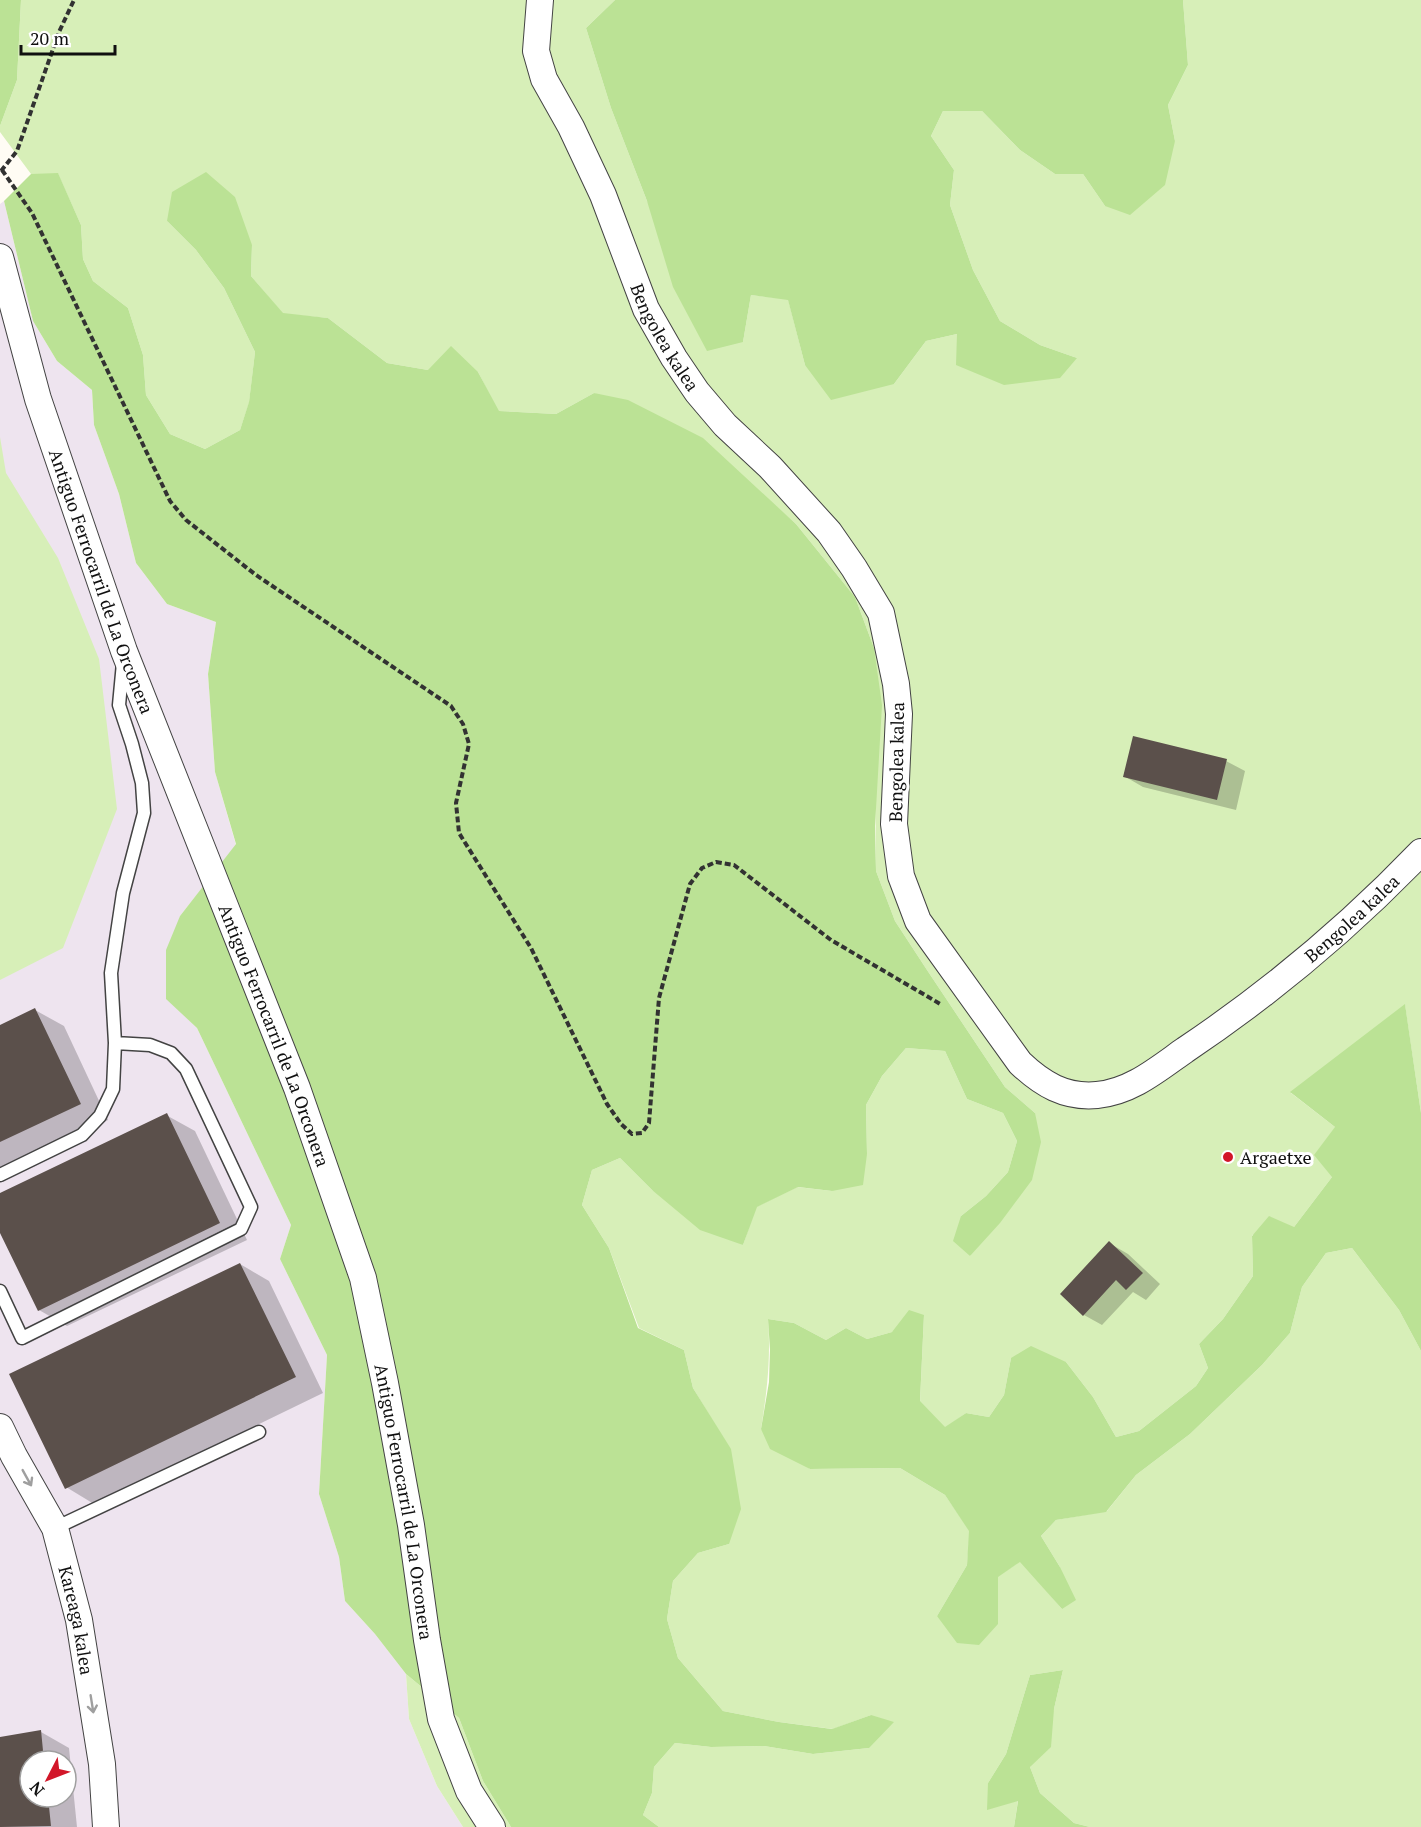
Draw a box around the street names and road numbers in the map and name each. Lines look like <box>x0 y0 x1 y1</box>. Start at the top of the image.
street label: Bengolea kalea <box>625 280 705 396</box>
street label: Antiguo Ferrocarril de La Orconera <box>44 446 160 717</box>
street label: Bengolea kalea <box>883 702 909 822</box>
street label: Bengolea kalea <box>1299 869 1404 968</box>
street label: Antiguo Ferrocarril de La Orconera <box>213 900 335 1170</box>
street label: Antiguo Ferrocarril de La Orconera <box>369 1362 439 1641</box>
street label: Kareaga kalea <box>53 1563 100 1676</box>

